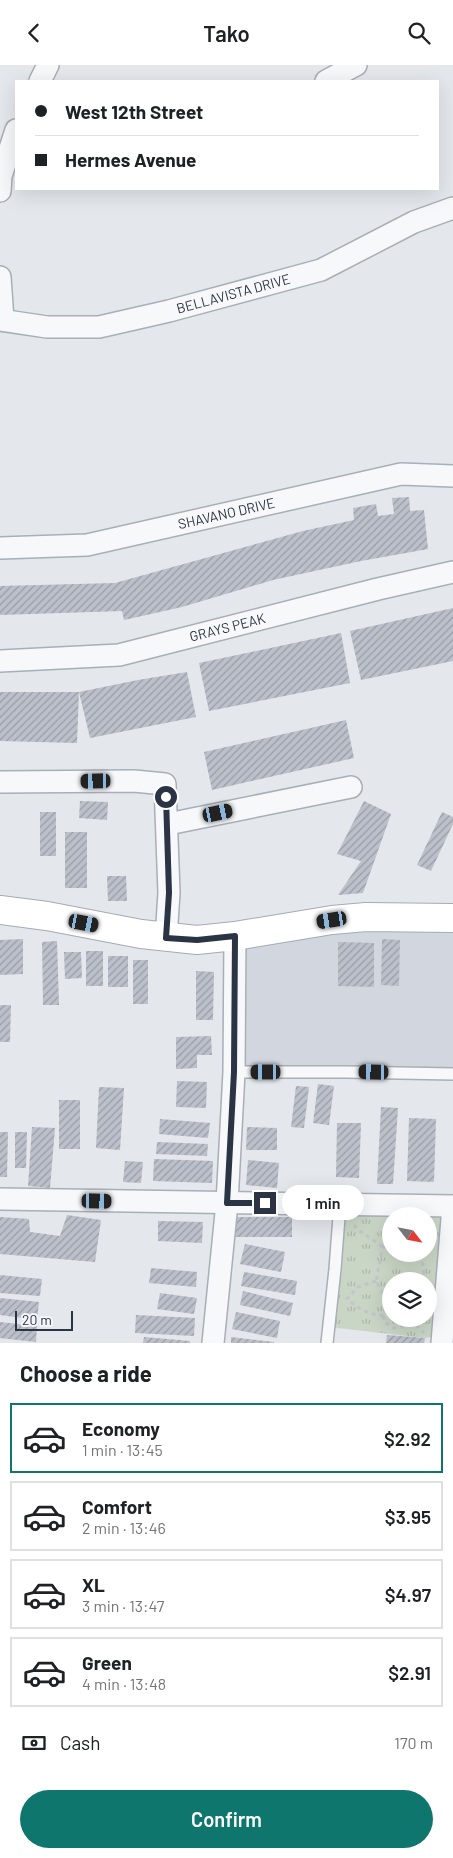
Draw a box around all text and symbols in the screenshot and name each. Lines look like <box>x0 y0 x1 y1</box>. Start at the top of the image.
icon: back <box>20 19 48 47</box>
icon: search <box>405 19 433 47</box>
text: Tako <box>203 20 250 46</box>
text: West 12th Street <box>65 100 203 123</box>
text: Hermes Avenue <box>65 148 196 171</box>
street label: BELLAVISTA DRIVE <box>174 270 292 317</box>
street label: SHAVANO DRIVE <box>176 494 277 532</box>
street label: GRAYS PEAK <box>187 609 267 645</box>
car <box>80 773 111 789</box>
route start <box>155 786 177 808</box>
car <box>201 803 234 823</box>
car <box>316 910 347 930</box>
car <box>67 913 100 933</box>
car <box>358 1064 389 1080</box>
car <box>251 1065 281 1080</box>
callout: 1 min <box>282 1185 365 1221</box>
route end <box>254 1192 276 1214</box>
car <box>81 1193 112 1209</box>
text: 1 min <box>306 1193 340 1212</box>
north arrow <box>382 1207 438 1263</box>
map controls <box>382 1207 437 1327</box>
button: layers <box>382 1272 437 1327</box>
scale bar <box>15 1308 72 1331</box>
text: 20 m <box>22 1311 52 1328</box>
text: Choose a ride <box>20 1360 152 1386</box>
icon: car <box>22 1416 67 1461</box>
text: Economy <box>82 1417 160 1440</box>
text: $2.92 <box>384 1427 431 1450</box>
text: 1 min · 13:45 <box>82 1440 163 1459</box>
icon: car <box>22 1494 67 1539</box>
text: Comfort <box>82 1495 152 1518</box>
text: $3.95 <box>385 1505 431 1528</box>
text: 2 min · 13:46 <box>82 1518 166 1537</box>
icon: car <box>22 1572 67 1617</box>
text: XL <box>82 1573 105 1596</box>
text: $4.97 <box>385 1583 431 1606</box>
text: 3 min · 13:47 <box>82 1596 164 1615</box>
icon: car <box>22 1650 67 1695</box>
text: Green <box>82 1651 132 1674</box>
text: $2.91 <box>388 1661 431 1684</box>
text: 4 min · 13:48 <box>82 1674 166 1693</box>
icon: cash <box>20 1729 48 1757</box>
text: Cash <box>60 1731 101 1754</box>
text: 170 m <box>394 1733 433 1752</box>
button: Confirm <box>20 1790 433 1848</box>

